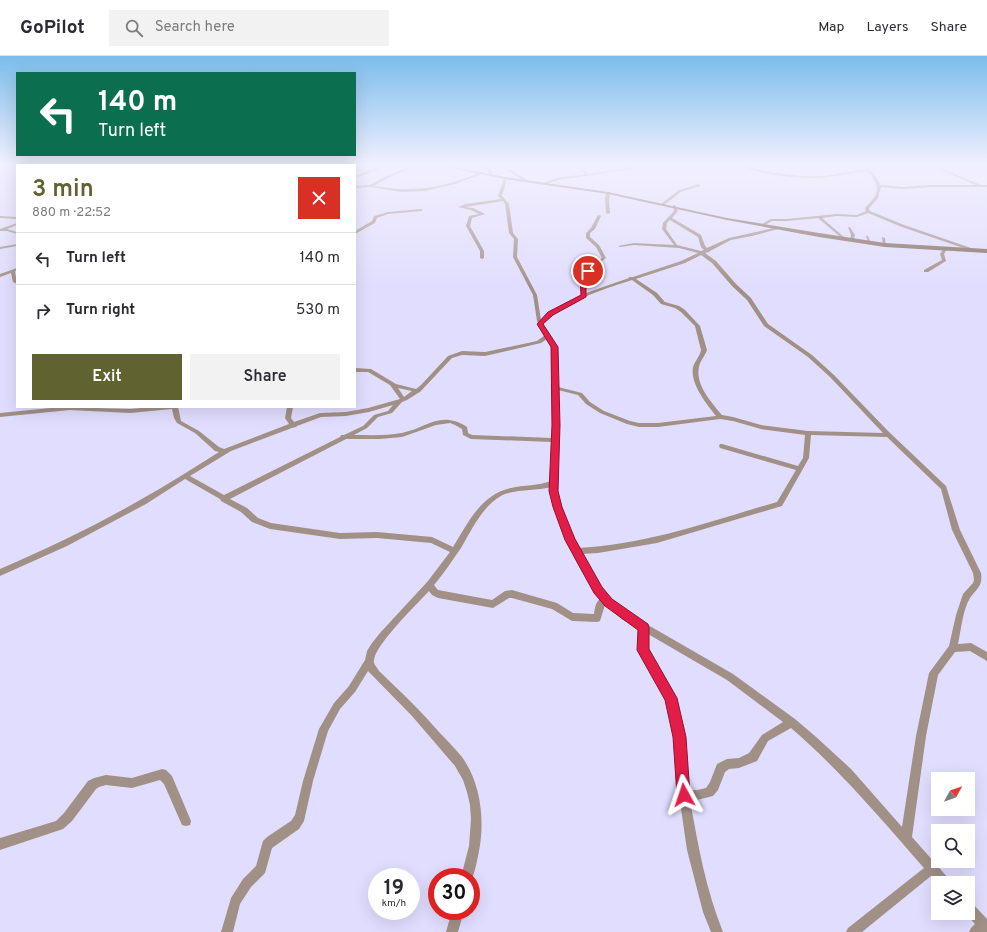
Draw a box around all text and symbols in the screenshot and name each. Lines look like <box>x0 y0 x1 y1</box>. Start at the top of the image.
search box <box>109 10 389 46</box>
text: GoPilot <box>20 16 85 40</box>
icon: search <box>123 17 145 39</box>
text: Search here <box>155 18 235 37</box>
text: Map <box>818 19 844 36</box>
text: Layers <box>866 19 908 36</box>
text: Share <box>930 19 967 36</box>
text: 140 m <box>98 85 177 121</box>
icon: left <box>32 88 84 140</box>
text: Turn left <box>98 120 166 143</box>
text: 3 min <box>32 175 94 205</box>
button: close <box>298 177 340 219</box>
text: 880 m · 22:52 <box>32 205 111 221</box>
icon: left <box>32 248 54 270</box>
text: Turn left <box>66 249 126 268</box>
text: 140 m <box>300 249 340 268</box>
pin <box>571 254 605 288</box>
icon: arrive <box>577 260 599 282</box>
icon: right <box>32 300 54 322</box>
text: Turn right <box>66 301 135 320</box>
text: 530 m <box>296 301 340 320</box>
button: Exit <box>32 354 182 400</box>
button: Share <box>190 354 340 400</box>
north arrow <box>931 772 975 816</box>
map controls <box>931 772 975 920</box>
position arrow <box>663 774 705 816</box>
button: search <box>931 824 975 868</box>
speed limit sign: 30 <box>428 868 480 920</box>
text: 19 <box>384 876 404 902</box>
button: layers <box>931 876 975 920</box>
text: km/h <box>382 897 406 910</box>

